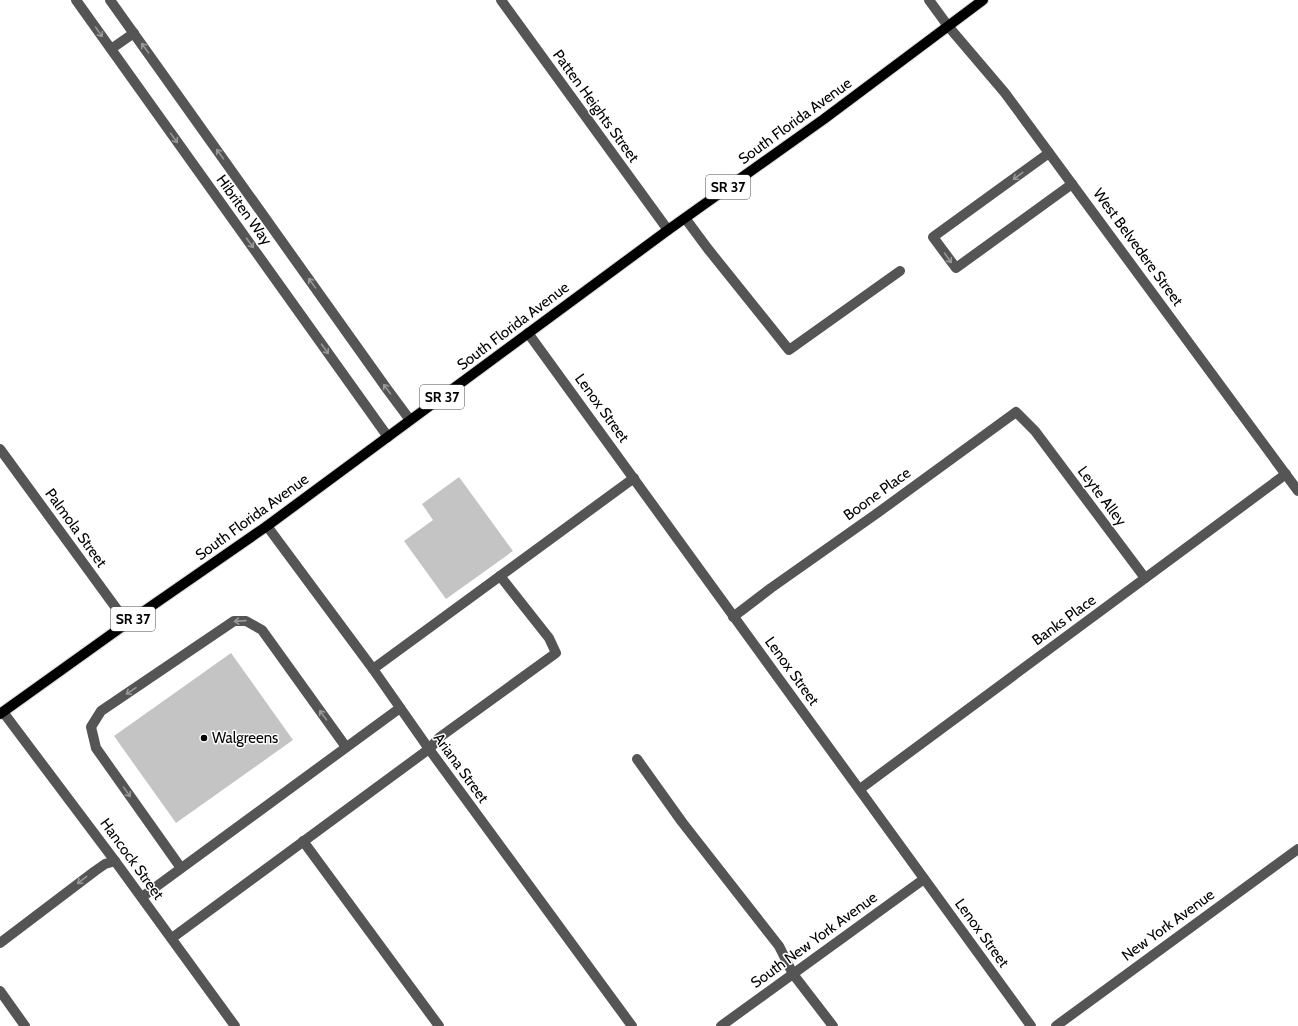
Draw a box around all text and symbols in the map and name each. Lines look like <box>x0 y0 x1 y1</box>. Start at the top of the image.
one-way arrow <box>95 26 103 37</box>
one-way arrow <box>141 43 149 54</box>
street label: Patten Heights Street <box>549 46 643 166</box>
street label: South Florida Avenue <box>735 74 855 168</box>
one-way arrow <box>170 132 178 143</box>
one-way arrow <box>216 149 224 160</box>
street label: Hibriten Way <box>213 171 276 249</box>
one-way arrow <box>1012 172 1023 180</box>
road number: SR 37 <box>706 175 750 199</box>
street label: West Belvedere Street <box>1089 185 1187 309</box>
one-way arrow <box>246 238 254 249</box>
one-way arrow <box>944 252 952 263</box>
one-way arrow <box>308 278 316 289</box>
street label: South Florida Avenue <box>454 278 573 374</box>
one-way arrow <box>321 344 329 355</box>
street label: Lenox Street <box>571 370 633 446</box>
one-way arrow <box>383 384 391 395</box>
road number: SR 37 <box>420 385 464 409</box>
street label: Boone Place <box>840 463 914 524</box>
street label: Leyte Alley <box>1074 463 1130 530</box>
street label: South Florida Avenue <box>192 470 312 564</box>
street label: Palmola Street <box>41 485 111 571</box>
street label: Banks Place <box>1029 591 1100 649</box>
road number: SR 37 <box>111 607 155 631</box>
one-way arrow <box>234 618 247 625</box>
street label: Lenox Street <box>761 633 823 709</box>
one-way arrow <box>126 687 137 695</box>
one-way arrow <box>319 710 327 721</box>
place label: Walgreens <box>212 729 278 747</box>
street label: Ariana Street <box>430 730 492 806</box>
marker: Walgreens <box>199 733 209 743</box>
one-way arrow <box>123 786 131 797</box>
street label: Hancock Street <box>96 815 168 903</box>
one-way arrow <box>77 876 88 884</box>
street label: New York Avenue <box>1118 885 1218 965</box>
street label: South New York Avenue <box>747 888 881 992</box>
street label: Lenox Street <box>951 895 1013 971</box>

